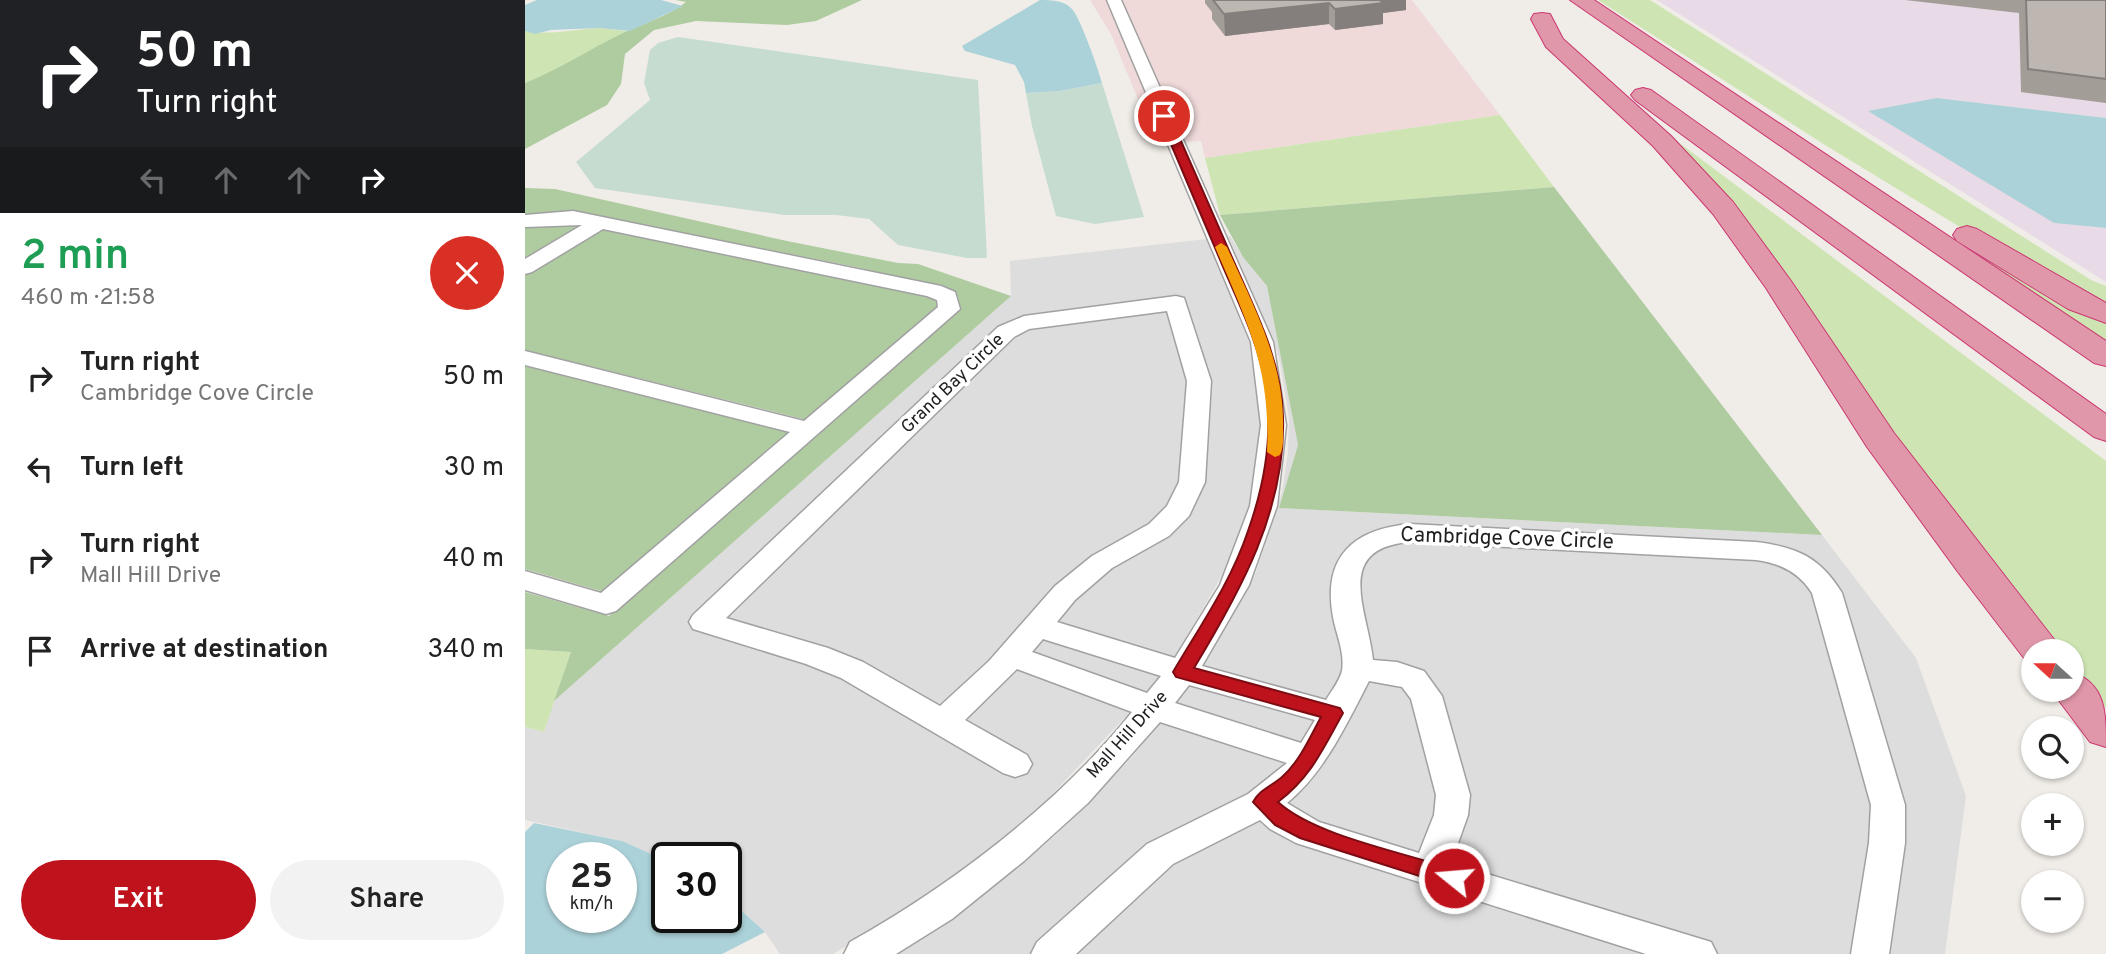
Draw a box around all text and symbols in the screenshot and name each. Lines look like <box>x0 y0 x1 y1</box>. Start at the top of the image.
text: 50 m <box>136 23 253 85</box>
icon: right <box>21 28 112 119</box>
text: Turn right <box>136 84 278 124</box>
pin <box>1134 86 1194 146</box>
icon: arrive <box>1145 97 1183 135</box>
icon: left <box>134 161 172 199</box>
icon: ahead <box>207 161 245 199</box>
icon: ahead <box>280 161 318 199</box>
icon: right <box>353 161 391 199</box>
text: 2 min <box>21 231 129 284</box>
button: close <box>430 236 504 310</box>
text: 460 m · 21:58 <box>21 284 156 313</box>
street label: Grand Bay Circle <box>897 329 1009 439</box>
text: Turn right <box>80 347 200 380</box>
icon: right <box>21 359 59 397</box>
text: 50 m <box>443 361 504 394</box>
text: Cambridge Cove Circle <box>80 380 314 409</box>
icon: left <box>21 450 59 488</box>
text: Turn left <box>80 452 184 485</box>
text: 30 m <box>444 452 504 485</box>
street label: Cambridge Cove Circle <box>1400 522 1614 556</box>
text: Turn right <box>80 529 200 562</box>
icon: right <box>21 541 59 579</box>
text: 40 m <box>443 543 504 576</box>
text: Mall Hill Drive <box>80 562 221 591</box>
icon: arrive <box>21 632 59 670</box>
text: Arrive at destination <box>80 634 328 667</box>
text: 340 m <box>427 634 504 667</box>
north arrow <box>2021 639 2084 702</box>
map controls <box>2021 639 2084 933</box>
street label: Mall Hill Drive <box>1082 686 1174 784</box>
button: search <box>2021 716 2084 779</box>
button: + <box>2021 793 2084 856</box>
position arrow <box>1417 841 1491 915</box>
speed limit sign: 30 <box>651 842 742 933</box>
text: 25 <box>570 856 613 900</box>
button: Exit <box>21 860 256 940</box>
button: Share <box>270 860 504 940</box>
button: − <box>2021 870 2084 933</box>
text: km/h <box>570 893 613 916</box>

